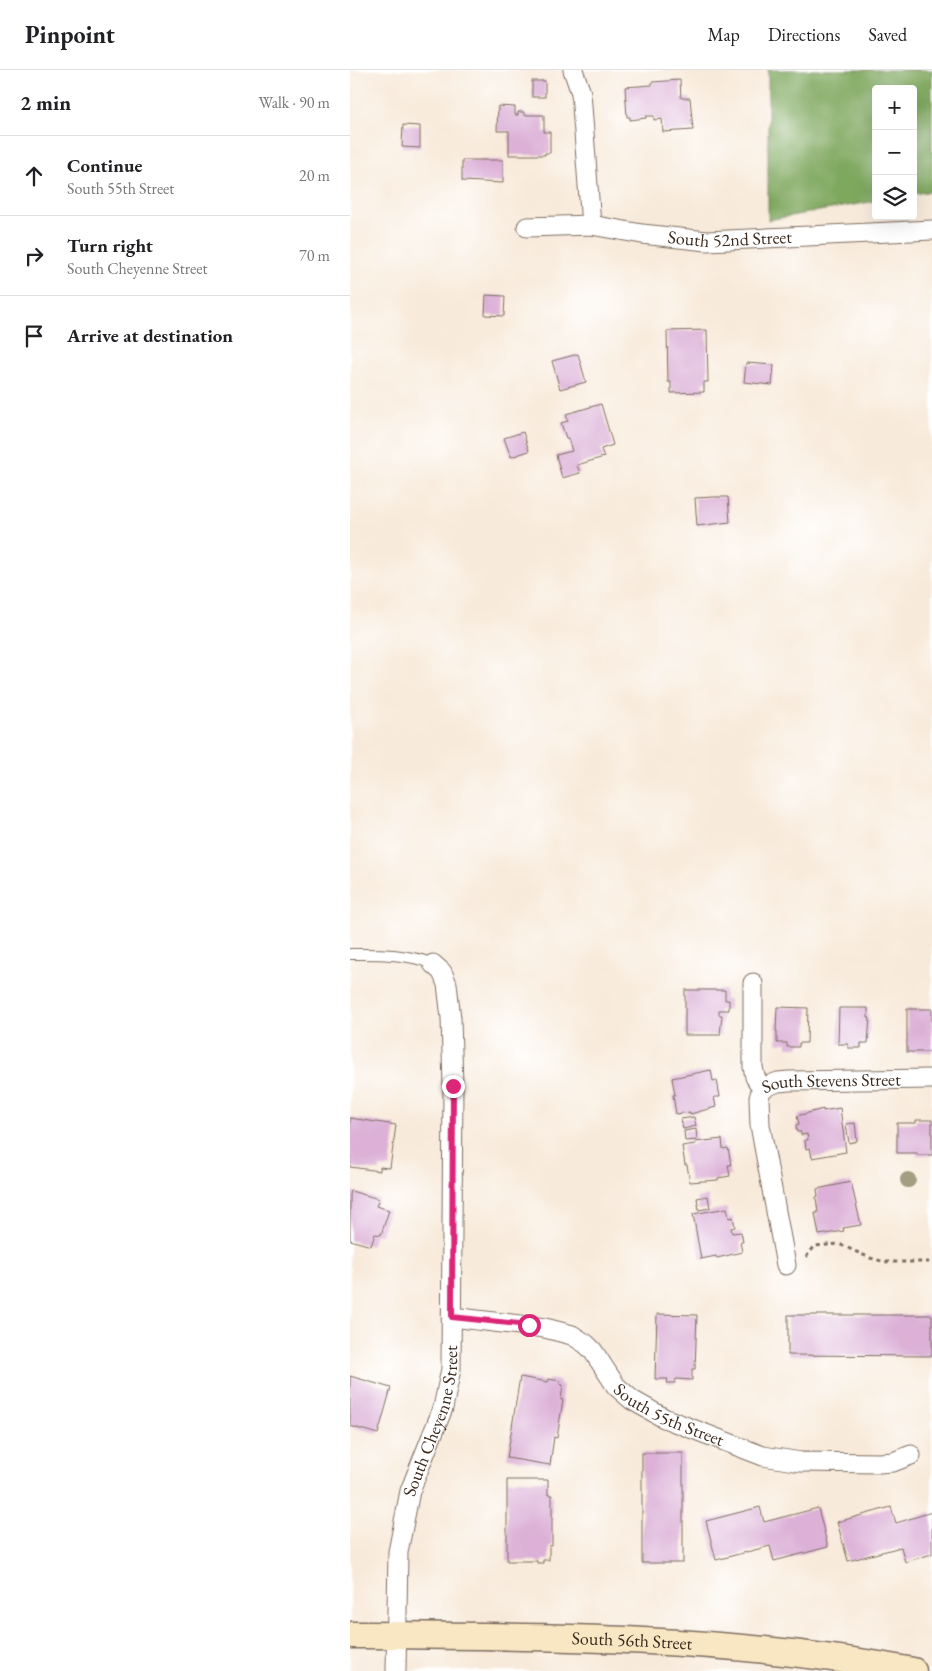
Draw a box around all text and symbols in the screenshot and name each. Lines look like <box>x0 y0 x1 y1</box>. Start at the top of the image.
text: Pinpoint <box>25 19 115 50</box>
text: Map <box>708 23 740 46</box>
text: Directions <box>768 23 840 46</box>
text: Saved <box>868 23 907 46</box>
map controls <box>872 85 917 220</box>
button: + <box>872 85 917 130</box>
text: 2 min <box>20 89 71 116</box>
text: Walk · 90 m <box>259 92 330 113</box>
button: − <box>872 130 917 175</box>
text: Continue <box>67 153 142 178</box>
icon: ahead <box>20 162 48 190</box>
text: 20 m <box>299 165 330 186</box>
button: layers <box>872 175 917 220</box>
text: South 55th Street <box>67 178 174 199</box>
street label: South 52nd Street <box>667 225 793 252</box>
text: Turn right <box>67 233 153 258</box>
icon: right <box>20 242 48 270</box>
text: 70 m <box>299 245 330 266</box>
text: South Cheyenne Street <box>67 258 207 279</box>
icon: arrive <box>20 322 48 350</box>
text: Arrive at destination <box>67 323 233 348</box>
street label: South Stevens Street <box>758 1067 901 1098</box>
route end <box>442 1075 465 1098</box>
route start <box>518 1314 541 1337</box>
street label: South Cheyenne Street <box>397 1345 462 1498</box>
street label: South 55th Street <box>609 1377 728 1451</box>
street label: South 56th Street <box>571 1626 693 1655</box>

